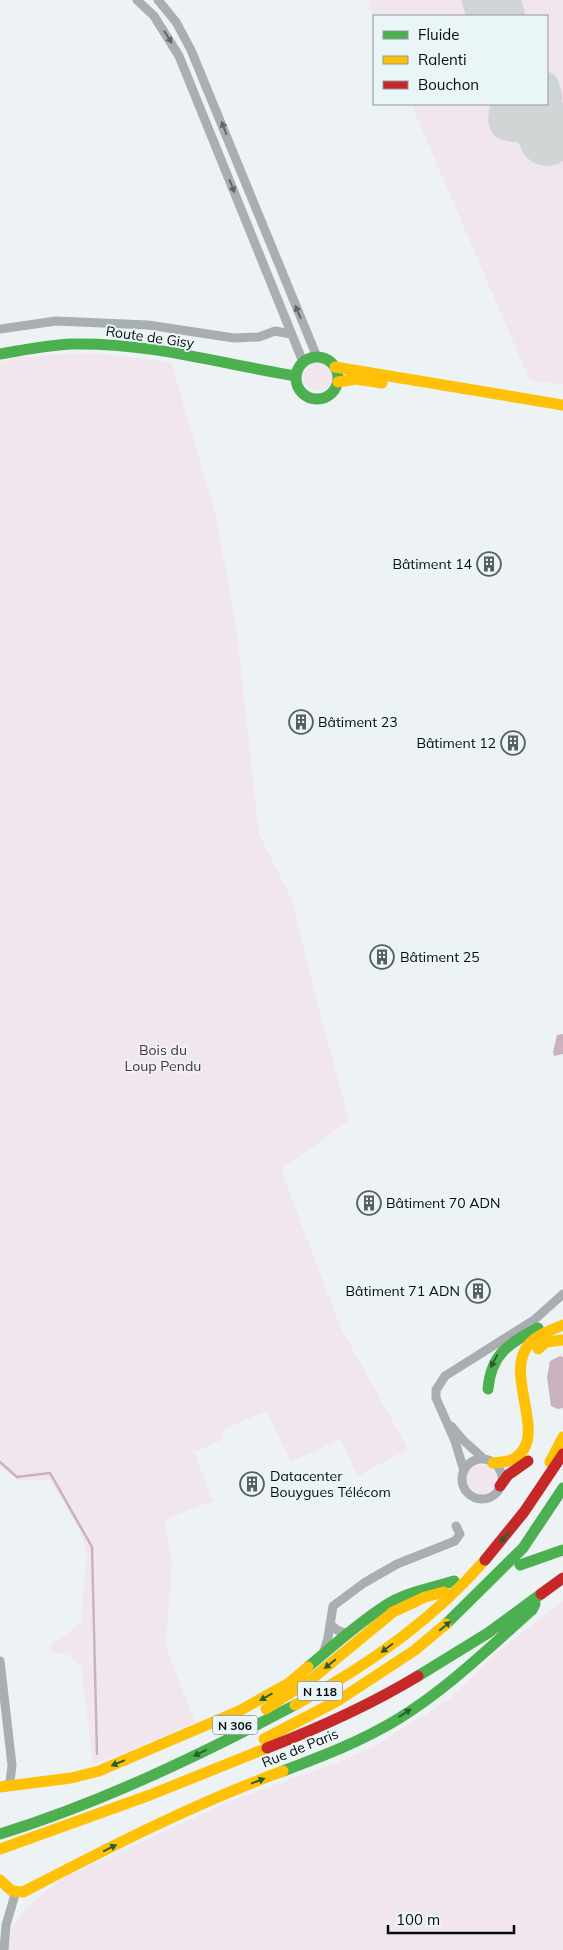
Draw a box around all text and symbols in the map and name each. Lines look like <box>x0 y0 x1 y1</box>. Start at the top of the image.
legend <box>373 15 548 105</box>
text: Fluide <box>418 25 459 44</box>
one-way arrow <box>163 31 173 44</box>
text: Ralenti <box>418 50 467 69</box>
text: Bouchon <box>418 75 479 94</box>
one-way arrow <box>220 121 228 136</box>
one-way arrow <box>228 179 236 194</box>
one-way arrow <box>294 304 302 319</box>
street label: Route de Gisy <box>105 322 196 352</box>
building icon: Bâtiment 14 <box>476 551 502 577</box>
place label: Bâtiment 14 <box>392 555 473 573</box>
building icon: Bâtiment 23 <box>288 709 314 735</box>
place label: Bâtiment 23 <box>318 713 398 731</box>
building icon: Bâtiment 12 <box>500 730 526 756</box>
place label: Bâtiment 12 <box>416 734 496 752</box>
building icon: Bâtiment 25 <box>369 944 395 970</box>
place label: Bâtiment 25 <box>400 948 480 966</box>
park label: Bois du Loup Pendu <box>125 1041 201 1075</box>
building icon: Bâtiment 70 ADN <box>356 1190 382 1216</box>
place label: Bâtiment 70 ADN <box>386 1194 500 1212</box>
building icon: Bâtiment 71 ADN <box>465 1278 491 1304</box>
place label: Bâtiment 71 ADN <box>346 1282 460 1300</box>
one-way arrow <box>490 1354 498 1369</box>
place label: Datacenter Bouygues Télécom <box>270 1467 391 1501</box>
building icon: Datacenter Bouygues Télécom <box>239 1471 265 1497</box>
one-way arrow <box>500 1530 511 1543</box>
one-way arrow <box>438 1620 451 1631</box>
one-way arrow <box>380 1643 394 1653</box>
one-way arrow <box>324 1658 337 1669</box>
road number: N 118 <box>298 1682 342 1700</box>
one-way arrow <box>260 1692 273 1701</box>
one-way arrow <box>398 1708 412 1718</box>
road number: N 306 <box>212 1716 258 1734</box>
street label: Rue de Paris <box>259 1724 341 1772</box>
one-way arrow <box>193 1750 207 1758</box>
one-way arrow <box>111 1760 125 1768</box>
one-way arrow <box>250 1777 265 1784</box>
one-way arrow <box>103 1844 117 1852</box>
scale bar <box>388 1902 514 1934</box>
text: 100 m <box>396 1910 440 1929</box>

